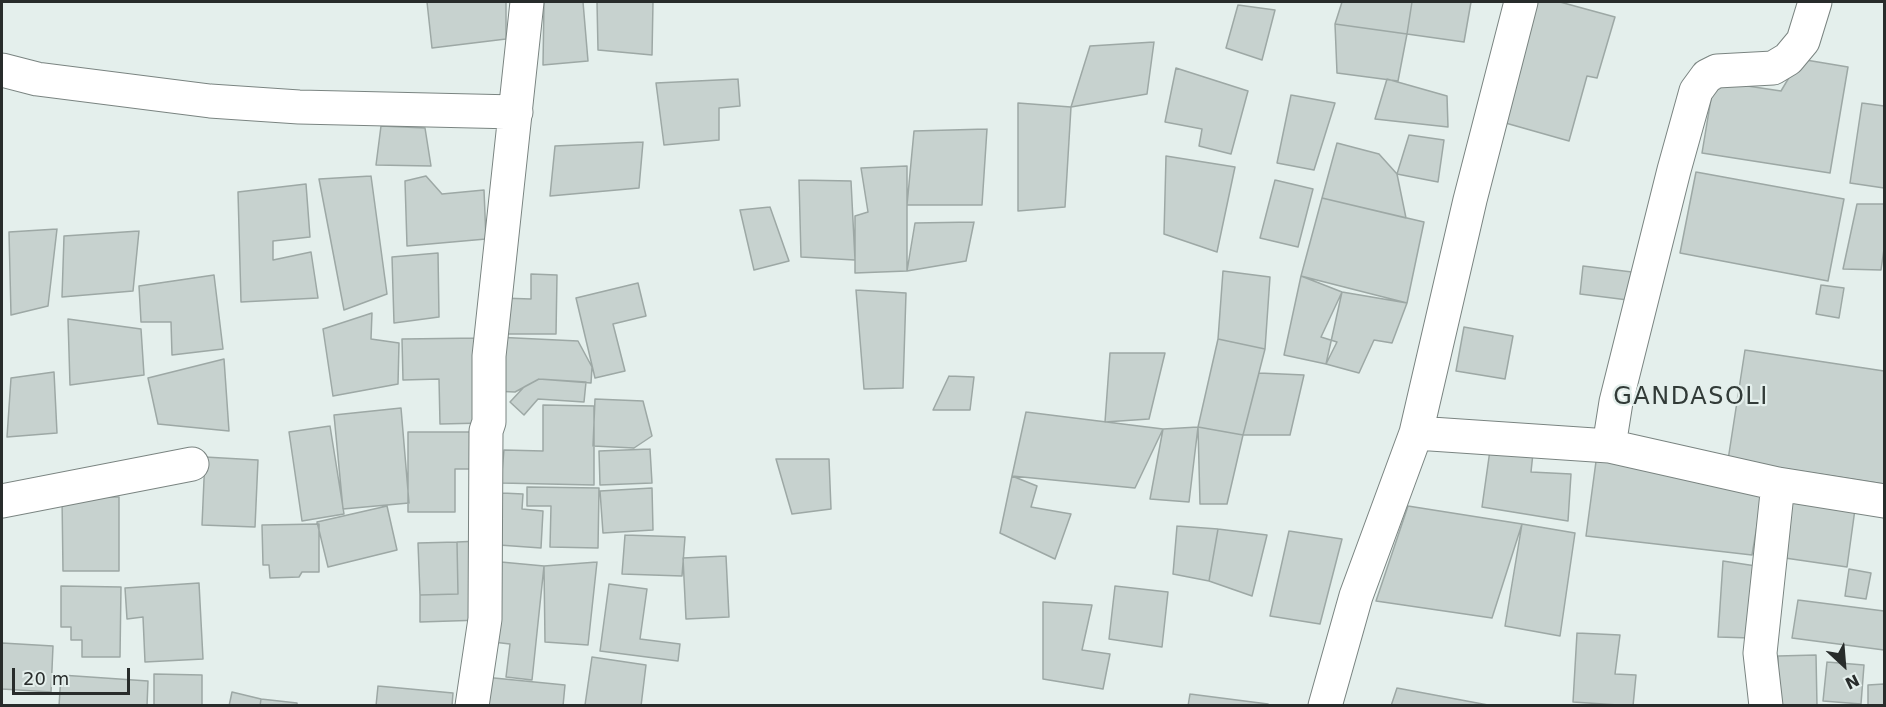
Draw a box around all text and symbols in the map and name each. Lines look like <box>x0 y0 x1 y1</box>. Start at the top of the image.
district label: GANDASOLI <box>1613 384 1769 412</box>
north arrow <box>1814 635 1874 695</box>
scale bar <box>15 656 134 694</box>
text: 20 m <box>23 668 69 689</box>
text: N <box>1842 670 1862 693</box>

